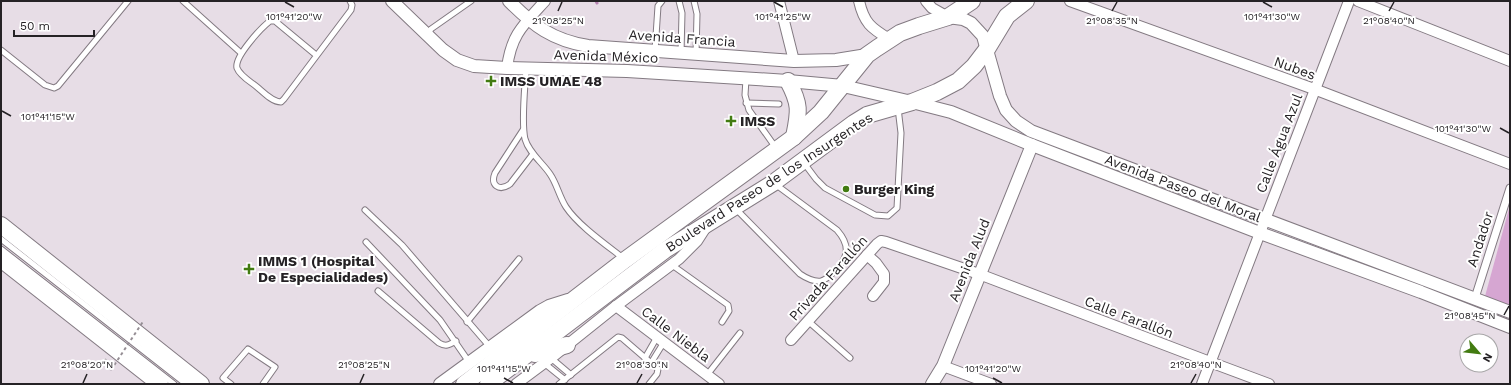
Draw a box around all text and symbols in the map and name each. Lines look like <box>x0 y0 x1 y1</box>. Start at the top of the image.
text: 101°41'20"W <box>266 11 323 22</box>
text: 101°41'25"W <box>755 11 811 22</box>
text: 101°41'30"W <box>1244 11 1301 22</box>
scale bar <box>14 12 94 38</box>
text: 21°08'25"N <box>532 15 584 26</box>
text: 21°08'35"N <box>1086 15 1138 26</box>
text: 21°08'40"N <box>1363 15 1415 26</box>
text: 50 m <box>20 19 50 33</box>
street label: Avenida Francia <box>628 26 736 50</box>
street label: Avenida México <box>553 46 659 66</box>
street label: Nubes <box>1272 53 1318 83</box>
place label: IMSS UMAE 48 <box>500 73 602 89</box>
marker: IMSS UMAE 48 <box>485 75 497 87</box>
street label: Calle Água Azul <box>1253 90 1306 195</box>
street label: Boulevard Paseo de los Insurgentes <box>663 109 875 255</box>
text: 101°41'15"W <box>21 111 75 122</box>
place label: IMSS <box>740 113 775 129</box>
marker: IMSS <box>725 115 737 127</box>
text: 101°41'30"W <box>1435 123 1492 134</box>
street label: Avenida Paseo del Moral <box>1103 151 1264 225</box>
place label: Burger King <box>854 181 934 197</box>
marker: Burger King <box>841 184 851 194</box>
street label: Andador <box>1464 209 1497 269</box>
street label: Avenida Alud <box>945 216 993 304</box>
street label: Privada Farallón <box>786 232 870 324</box>
place label: IMMS 1 (Hospital De Especialidades) <box>258 253 389 285</box>
marker: IMMS 1 (Hospital De Especialidades) <box>243 263 255 275</box>
street label: Calle Farallón <box>1082 293 1176 341</box>
street label: Calle Niebla <box>638 303 714 365</box>
text: 21°08'45"N <box>1444 310 1496 321</box>
north arrow <box>1459 333 1499 373</box>
text: N <box>1480 351 1495 364</box>
text: 21°08'20"N <box>61 359 113 370</box>
text: 21°08'25"N <box>338 359 390 370</box>
text: 21°08'30"N <box>616 359 668 370</box>
text: 21°08'40"N <box>1170 359 1222 370</box>
text: 101°41'15"W <box>477 363 531 374</box>
text: 101°41'20"W <box>965 363 1022 374</box>

